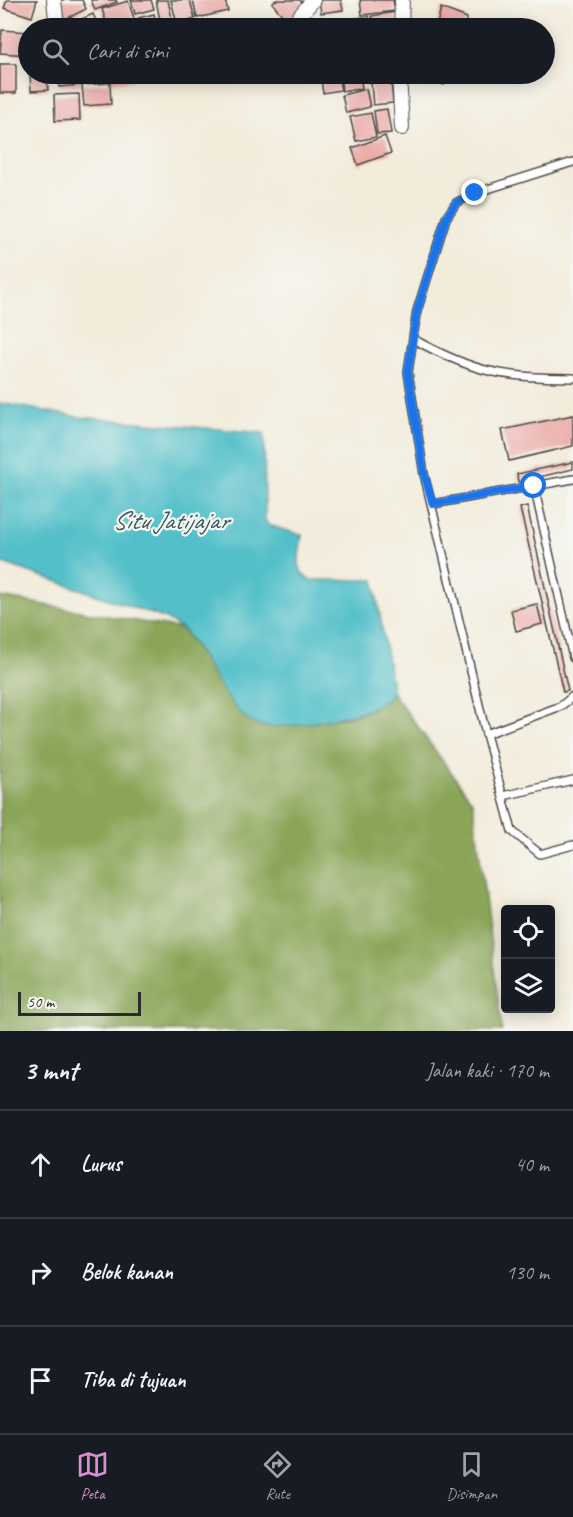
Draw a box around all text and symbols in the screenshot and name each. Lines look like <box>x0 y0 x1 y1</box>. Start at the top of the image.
search box <box>18 18 555 84</box>
icon: search <box>39 35 72 68</box>
text: Cari di sini <box>87 37 168 65</box>
route end <box>461 179 487 205</box>
route start <box>520 472 546 498</box>
water label: Situ Jatijajar <box>112 504 231 537</box>
map controls <box>501 905 555 1013</box>
button: locate <box>501 905 555 959</box>
button: layers <box>501 959 555 1013</box>
scale bar <box>18 989 141 1016</box>
text: 50 m <box>27 992 54 1012</box>
text: 3 mnt <box>24 1054 77 1087</box>
text: Jalan kaki · 170 m <box>426 1058 549 1083</box>
icon: ahead <box>24 1148 57 1181</box>
text: Lurus <box>81 1150 121 1178</box>
text: 40 m <box>515 1152 549 1177</box>
icon: right <box>24 1256 57 1289</box>
text: Belok kanan <box>81 1258 173 1286</box>
text: 130 m <box>506 1260 549 1285</box>
icon: arrive <box>24 1364 57 1397</box>
text: Tiba di tujuan <box>81 1366 186 1394</box>
tab: Peta <box>76 1448 109 1504</box>
tab: Rute <box>261 1448 294 1504</box>
tab: Disimpan <box>446 1448 497 1504</box>

